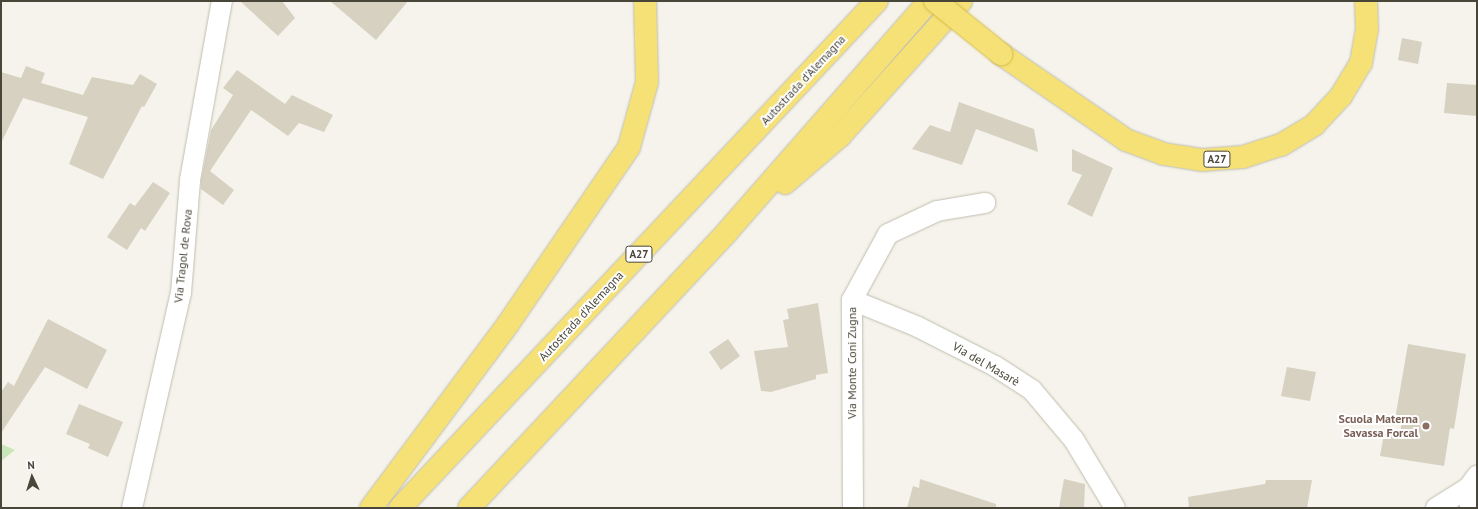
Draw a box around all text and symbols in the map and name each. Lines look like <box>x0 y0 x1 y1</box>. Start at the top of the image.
street label: Autostrada d'Alemagna <box>758 32 848 128</box>
road number: A27 <box>1203 150 1231 168</box>
street label: Via Tragol de Rova <box>171 208 195 304</box>
road number: A27 <box>625 245 653 263</box>
street label: Autostrada d'Alemagna <box>536 268 626 364</box>
street label: Via Monte Coni Zugna <box>845 307 859 419</box>
street label: Via del Masarè <box>950 339 1022 389</box>
place label: Scuola Materna Savassa Forcal <box>1339 412 1418 440</box>
marker: Scuola Materna Savassa Forcal <box>1421 421 1431 431</box>
north arrow <box>12 457 52 497</box>
text: N <box>27 458 35 472</box>

